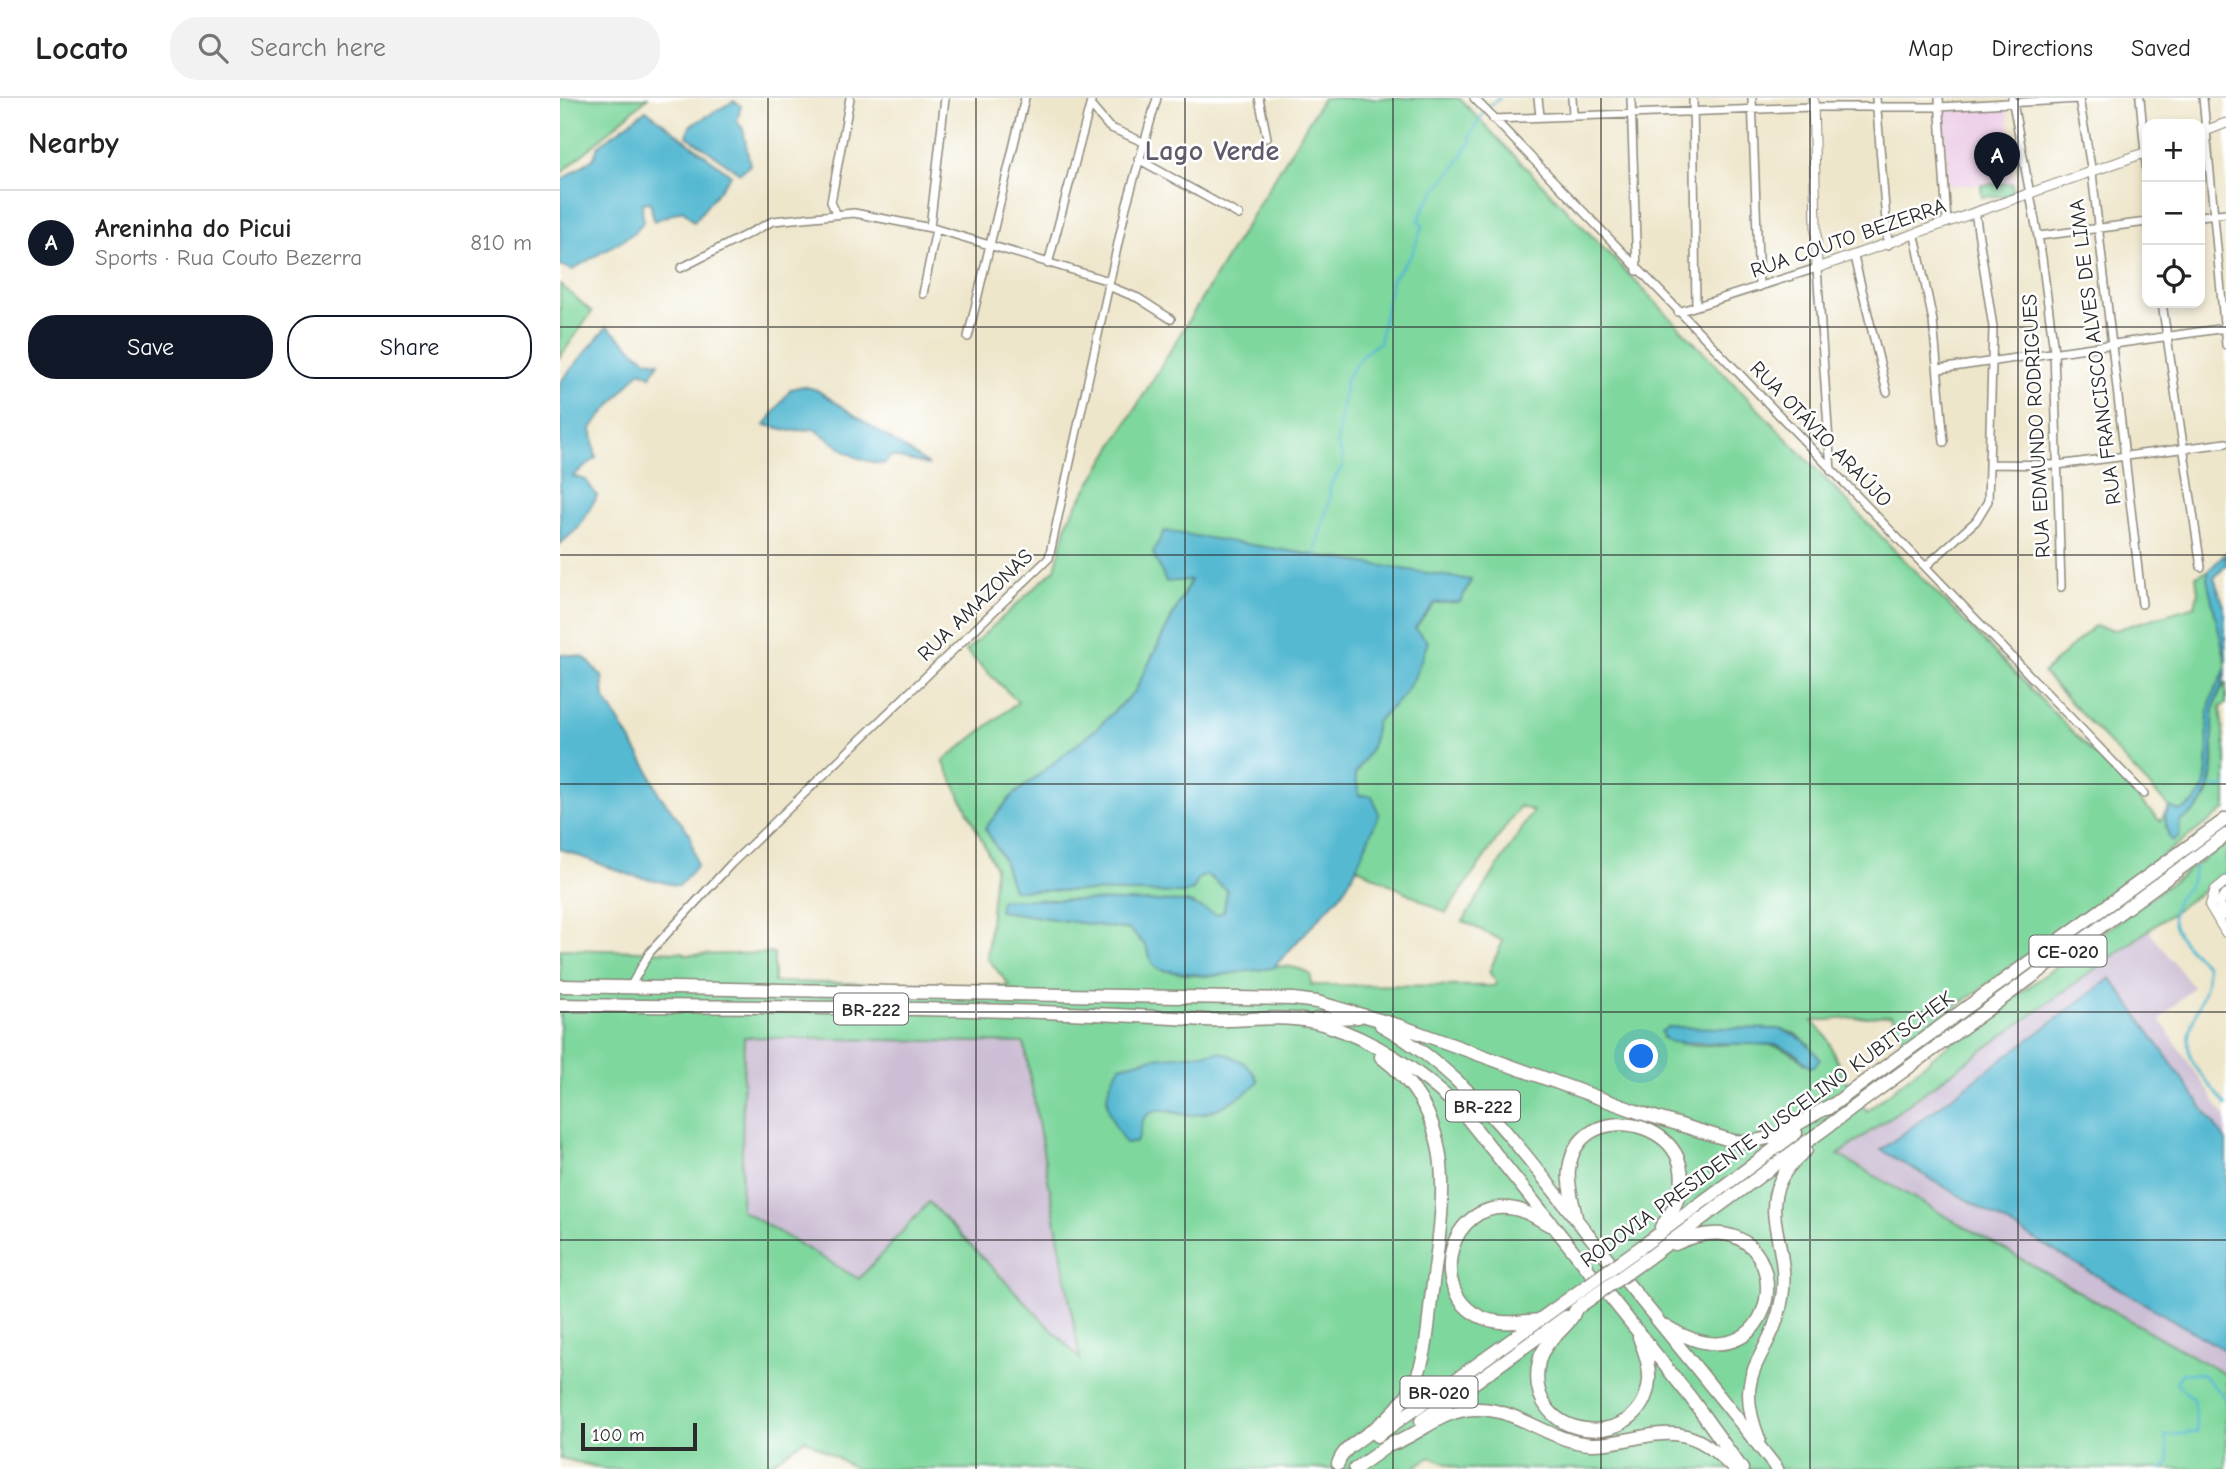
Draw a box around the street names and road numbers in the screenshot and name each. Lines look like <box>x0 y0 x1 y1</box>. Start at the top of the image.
street label: RUA COUTO BEZERRA <box>1747 193 1949 283</box>
street label: RUA FRANCISCO ALVES DE LIMA <box>2064 198 2126 506</box>
street label: RUA EDMUNDO RODRIGUES <box>2017 293 2055 559</box>
street label: RUA OTÁVIO ARAÚJO <box>1745 356 1897 512</box>
street label: RUA AMAZONAS <box>912 544 1038 666</box>
road number: CE-020 <box>2030 936 2106 966</box>
street label: RODOVIA PRESIDENTE JUSCELINO KUBITSCHEK <box>1576 985 1958 1272</box>
road number: BR-222 <box>834 994 908 1024</box>
road number: BR-222 <box>1446 1090 1520 1122</box>
road number: BR-020 <box>1400 1376 1477 1408</box>

